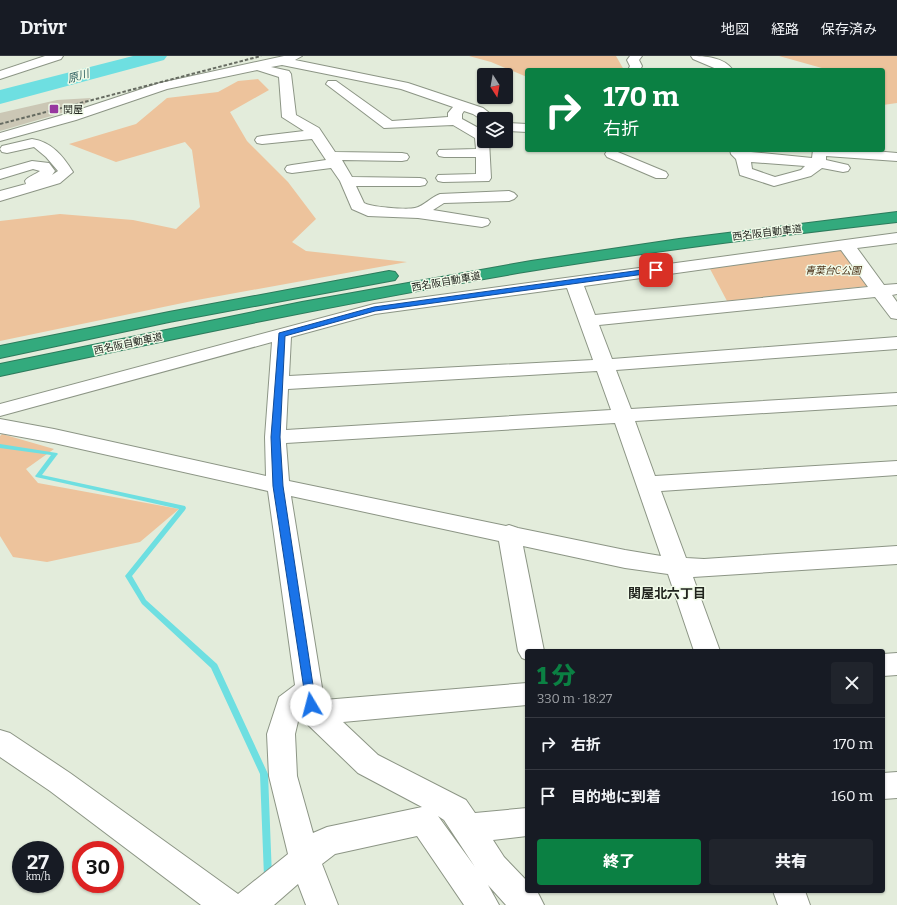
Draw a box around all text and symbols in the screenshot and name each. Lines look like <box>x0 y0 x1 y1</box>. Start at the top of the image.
text: Drivr <box>20 16 67 39</box>
text: 地図 <box>721 21 749 38</box>
text: 経路 <box>771 21 799 38</box>
text: 保存済み <box>821 21 877 38</box>
water label: 原川 <box>66 67 91 86</box>
north arrow <box>477 68 513 104</box>
map controls <box>477 68 513 148</box>
text: 170 m <box>603 80 679 113</box>
icon: right <box>537 84 589 136</box>
marker: 関屋 <box>48 103 60 115</box>
place label: 関屋 <box>63 104 83 116</box>
button: layers <box>477 112 513 148</box>
text: 右折 <box>603 118 639 140</box>
street label: 西名阪自動車道 <box>732 223 803 243</box>
pin <box>639 253 673 287</box>
icon: arrive <box>645 259 667 281</box>
park label: 青葉台C公園 <box>805 265 863 277</box>
street label: 西名阪自動車道 <box>411 270 482 294</box>
street label: 西名阪自動車道 <box>93 331 164 357</box>
district label: 関屋北六丁目 <box>628 586 706 601</box>
text: 1 分 <box>537 662 576 690</box>
button: close <box>831 662 873 704</box>
position arrow <box>290 684 332 726</box>
text: 330 m · 18:27 <box>537 691 612 706</box>
icon: right <box>537 733 559 755</box>
text: 170 m <box>833 735 873 753</box>
text: 右折 <box>571 736 601 754</box>
icon: arrive <box>537 785 559 807</box>
text: 160 m <box>831 787 873 805</box>
text: 目的地に到着 <box>571 788 661 806</box>
button: 終了 <box>537 839 701 885</box>
button: 共有 <box>709 839 873 885</box>
speed limit sign: 30 <box>72 841 124 893</box>
text: 27 <box>27 850 49 874</box>
text: km/h <box>26 871 50 883</box>

